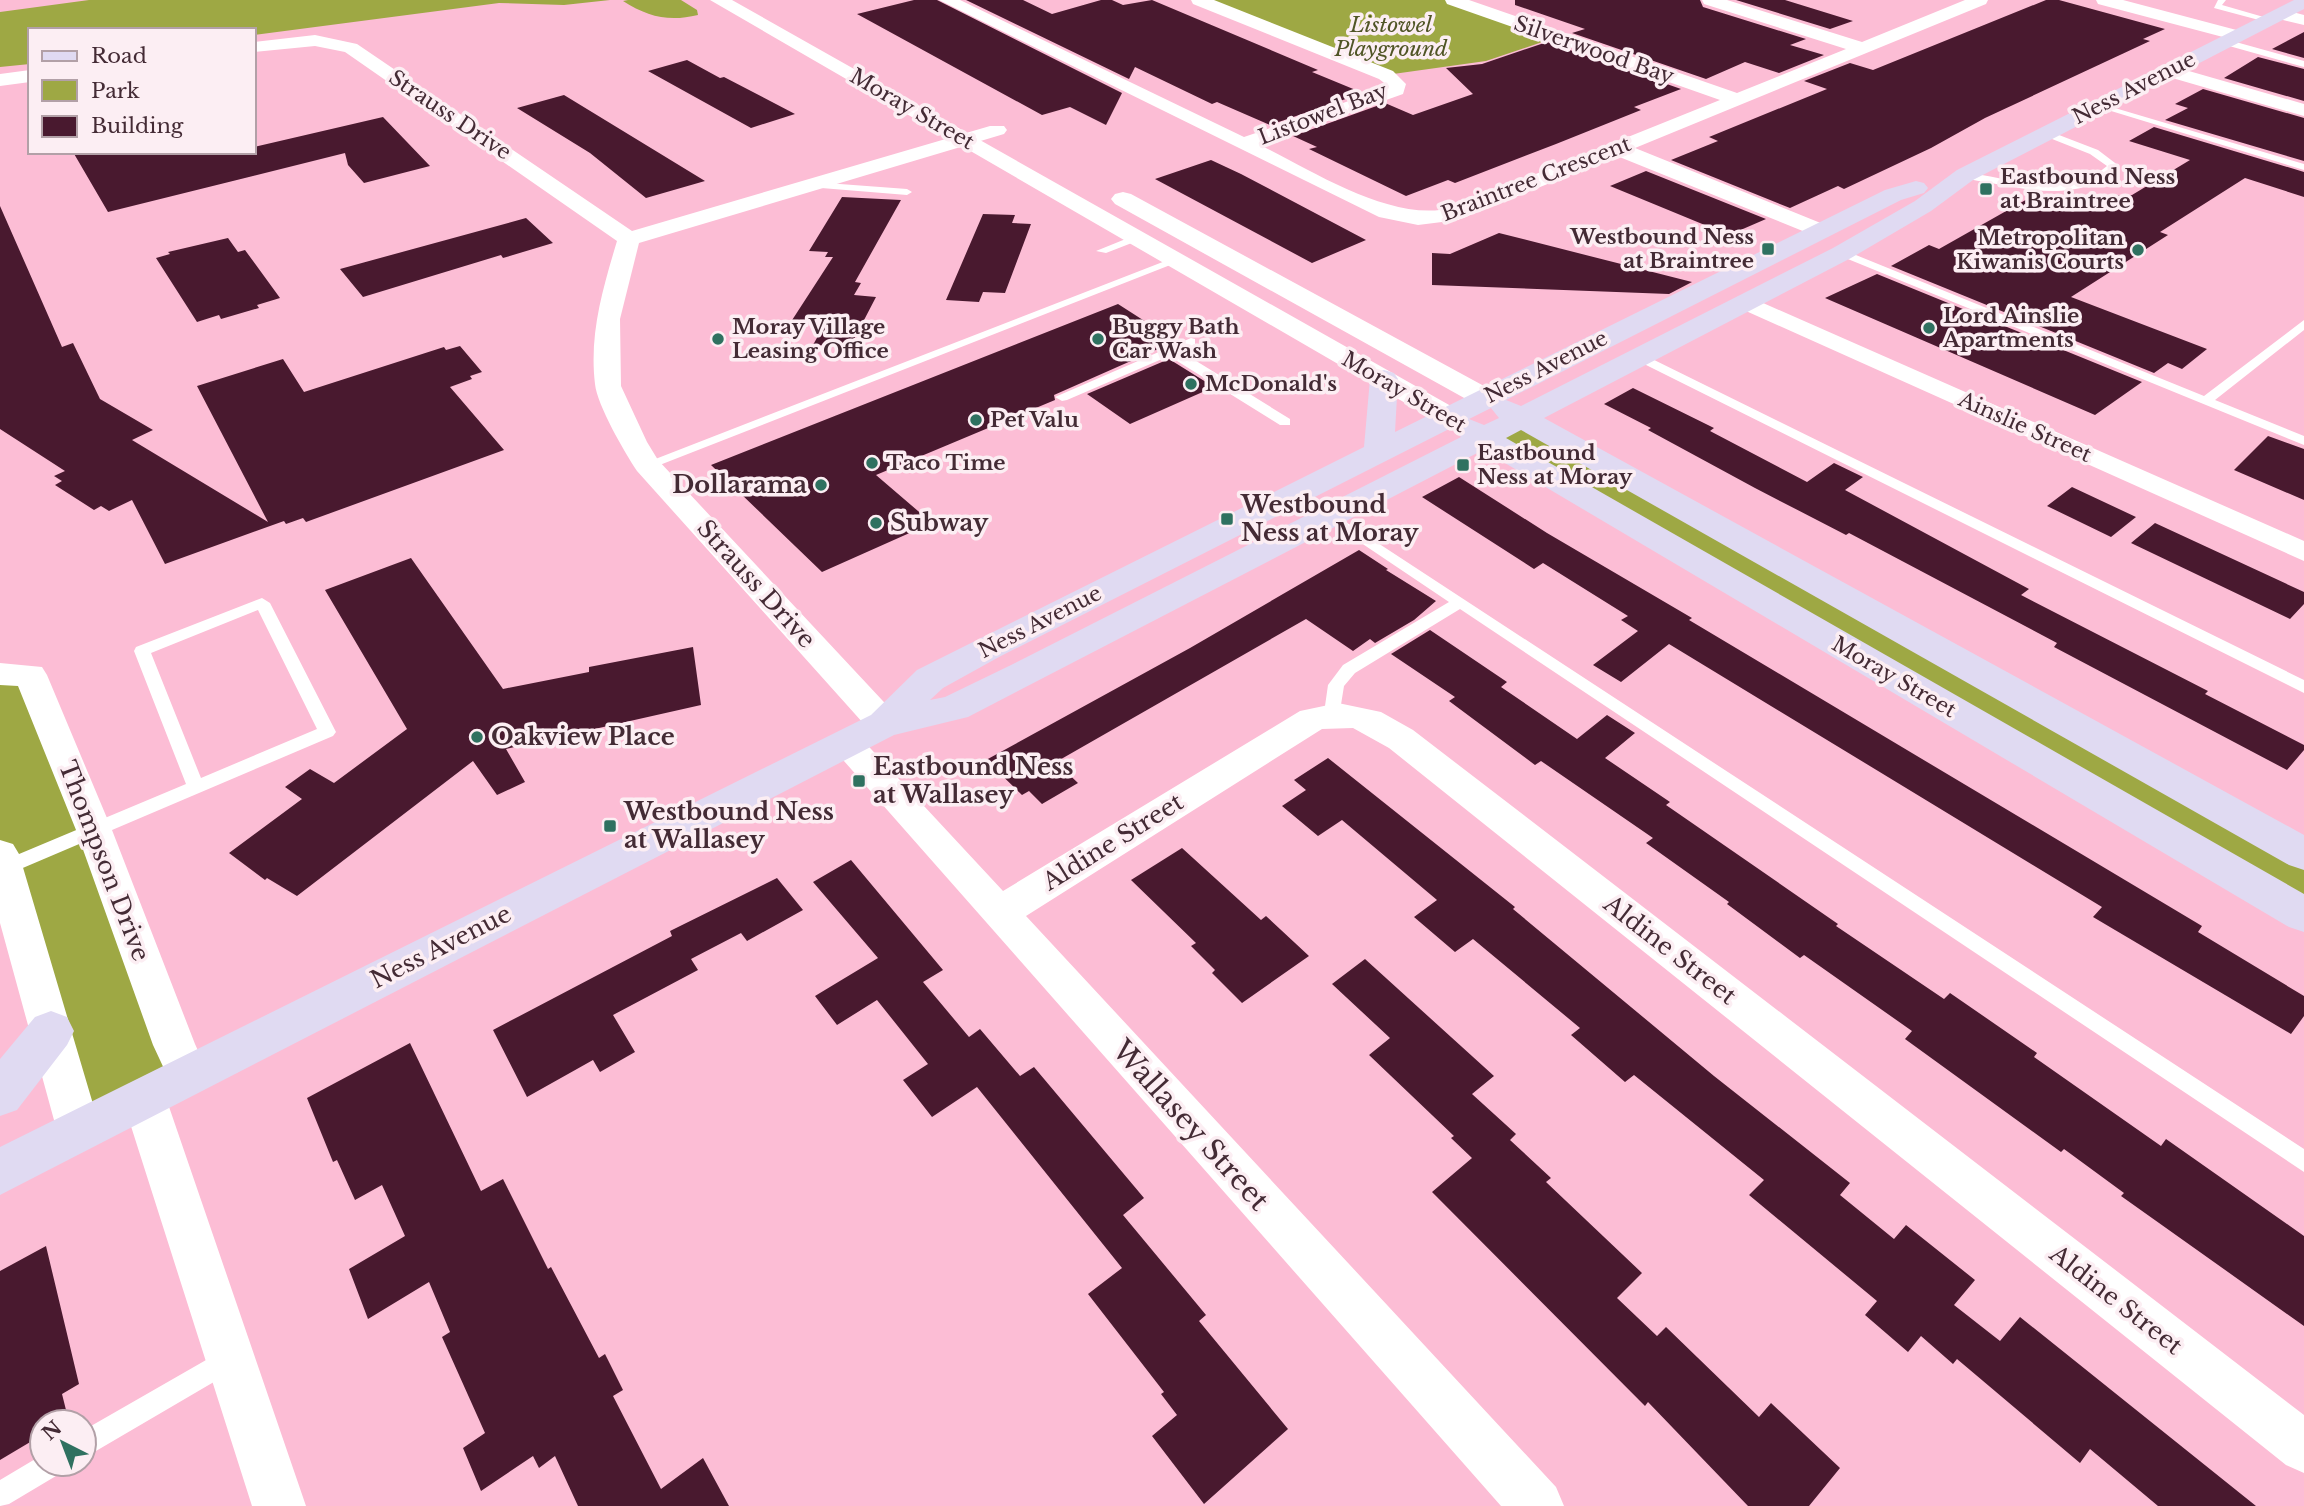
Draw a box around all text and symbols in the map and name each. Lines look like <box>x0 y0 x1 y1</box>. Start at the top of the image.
street label: Silverwood Bay <box>1510 10 1678 90</box>
park label: Listowel Playground <box>1333 12 1448 62</box>
legend <box>28 28 256 154</box>
text: Road <box>91 43 147 69</box>
street label: Ness Avenue <box>2068 46 2200 130</box>
street label: Moray Street <box>845 63 979 155</box>
street label: Strauss Drive <box>384 64 516 166</box>
street label: Listowel Bay <box>1255 77 1392 151</box>
text: Park <box>91 78 140 104</box>
text: Building <box>91 113 184 139</box>
street label: Braintree Crescent <box>1437 131 1635 227</box>
place label: Eastbound Ness at Braintree <box>2000 164 2176 214</box>
marker: Eastbound Ness at Braintree <box>1978 181 1994 197</box>
place label: Westbound Ness at Braintree <box>1569 224 1754 274</box>
place label: Metropolitan Kiwanis Courts <box>1956 225 2124 275</box>
marker: Westbound Ness at Braintree <box>1760 241 1776 257</box>
marker: Metropolitan Kiwanis Courts <box>2130 242 2146 258</box>
place label: Lord Ainslie Apartments <box>1942 303 2079 353</box>
place label: Moray Village Leasing Office <box>732 314 889 364</box>
place label: Buggy Bath Car Wash <box>1112 314 1239 364</box>
marker: Lord Ainslie Apartments <box>1921 320 1937 336</box>
street label: Ness Avenue <box>1480 325 1612 409</box>
marker: Moray Village Leasing Office <box>710 331 726 347</box>
marker: Buggy Bath Car Wash <box>1090 331 1106 347</box>
street label: Moray Street <box>1337 346 1471 438</box>
place label: McDonald's <box>1205 371 1337 397</box>
marker: McDonald's <box>1183 376 1199 392</box>
street label: Ainslie Street <box>1954 386 2095 468</box>
place label: Pet Valu <box>990 407 1079 433</box>
marker: Pet Valu <box>968 412 984 428</box>
place label: Eastbound Ness at Moray <box>1477 440 1633 490</box>
place label: Taco Time <box>886 450 1006 476</box>
marker: Taco Time <box>864 455 880 471</box>
marker: Eastbound Ness at Moray <box>1455 457 1471 473</box>
place label: Dollarama <box>672 470 807 499</box>
marker: Dollarama <box>813 477 829 493</box>
place label: Westbound Ness at Moray <box>1240 490 1419 547</box>
place label: Subway <box>890 508 989 537</box>
marker: Westbound Ness at Moray <box>1219 511 1235 527</box>
street label: Strauss Drive <box>691 514 822 654</box>
marker: Subway <box>868 515 884 531</box>
street label: Ness Avenue <box>974 580 1106 664</box>
street label: Moray Street <box>1827 631 1961 723</box>
place label: Oakview Place <box>491 722 675 751</box>
marker: Oakview Place <box>469 729 485 745</box>
place label: Eastbound Ness at Wallasey <box>873 752 1073 809</box>
street label: Thompson Drive <box>53 757 156 965</box>
marker: Eastbound Ness at Wallasey <box>851 773 867 789</box>
street label: Aldine Street <box>1036 787 1188 897</box>
place label: Westbound Ness at Wallasey <box>623 797 834 854</box>
marker: Westbound Ness at Wallasey <box>602 818 618 834</box>
street label: Aldine Street <box>1598 888 1742 1010</box>
street label: Ness Avenue <box>366 899 516 994</box>
street label: Wallasey Street <box>1104 1032 1277 1218</box>
street label: Aldine Street <box>2044 1238 2188 1360</box>
north arrow <box>28 1408 98 1478</box>
text: N <box>38 1416 66 1445</box>

